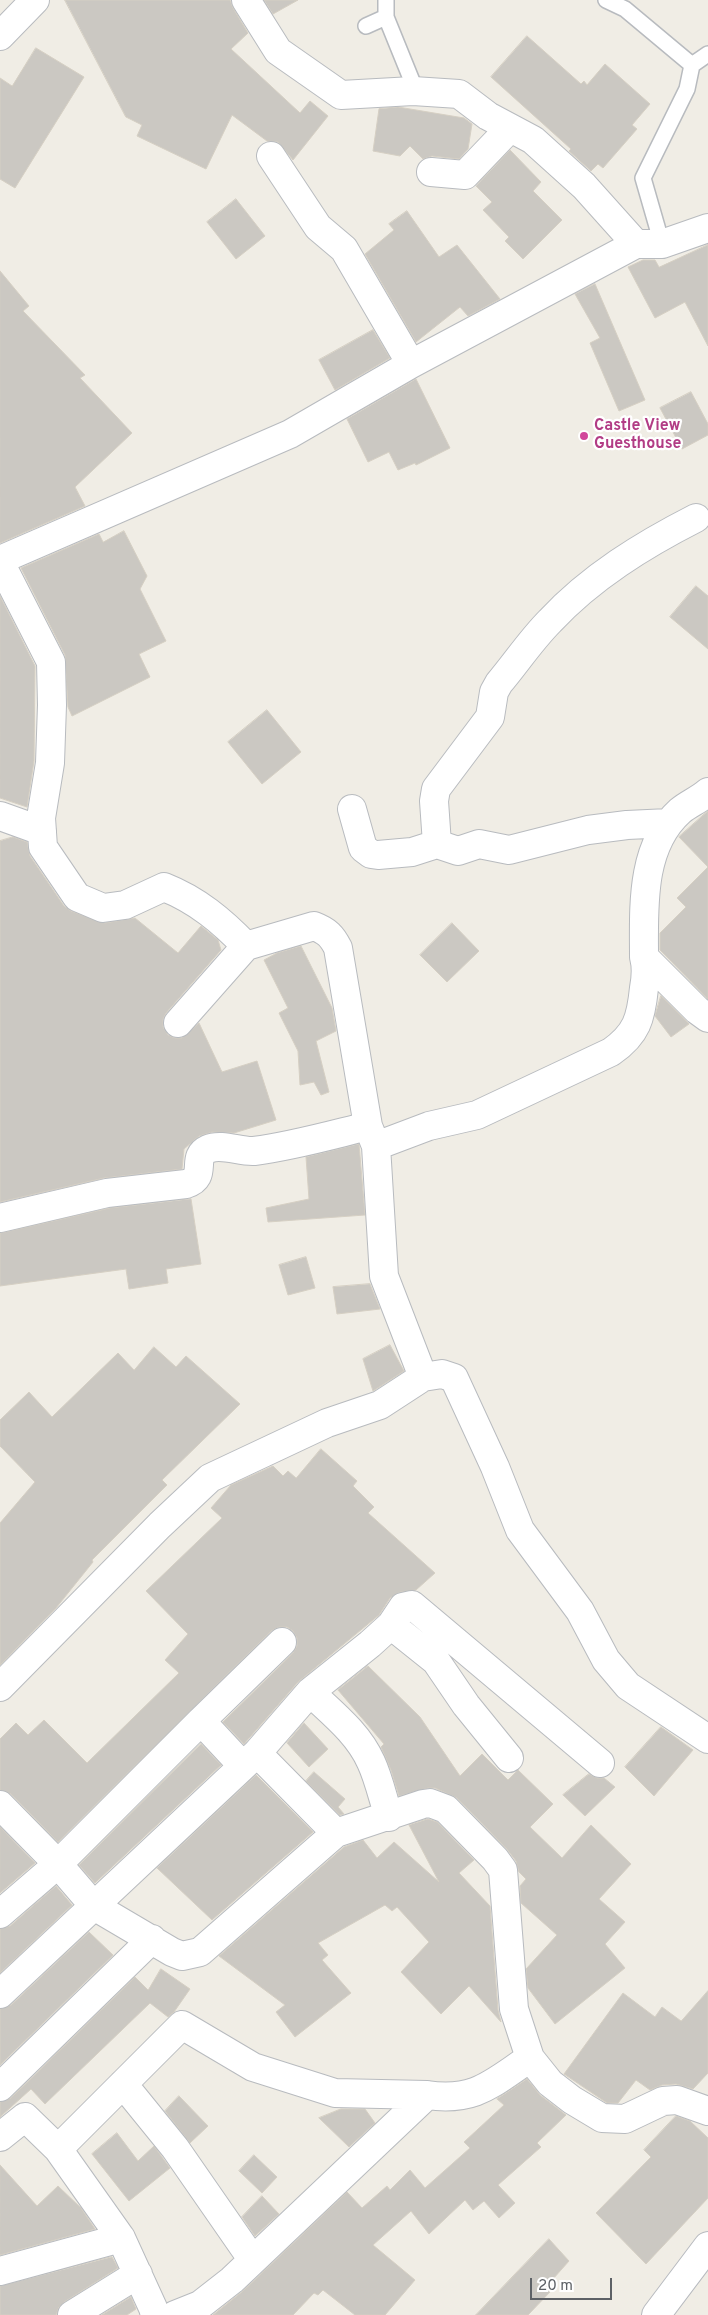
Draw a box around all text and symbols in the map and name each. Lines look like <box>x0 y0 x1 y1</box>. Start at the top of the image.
place label: Castle View Guesthouse <box>594 417 681 455</box>
marker: Castle View Guesthouse <box>578 430 590 442</box>
scale bar <box>533 2268 616 2300</box>
text: 20 m <box>538 2277 573 2296</box>

